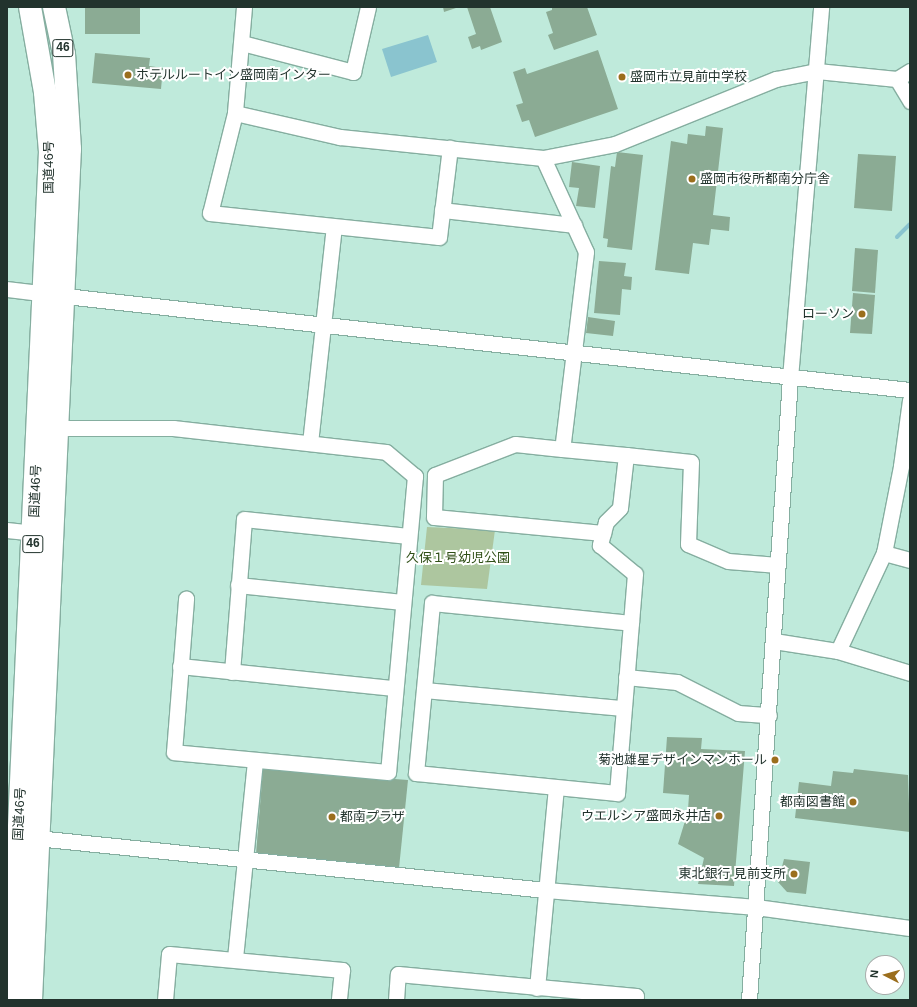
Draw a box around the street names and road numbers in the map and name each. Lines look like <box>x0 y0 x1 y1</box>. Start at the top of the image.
road number: 46 <box>52 38 74 58</box>
street label: 国道46号 <box>41 140 57 194</box>
street label: 国道46号 <box>27 464 45 518</box>
road number: 46 <box>22 534 44 554</box>
street label: 国道46号 <box>11 787 29 841</box>

